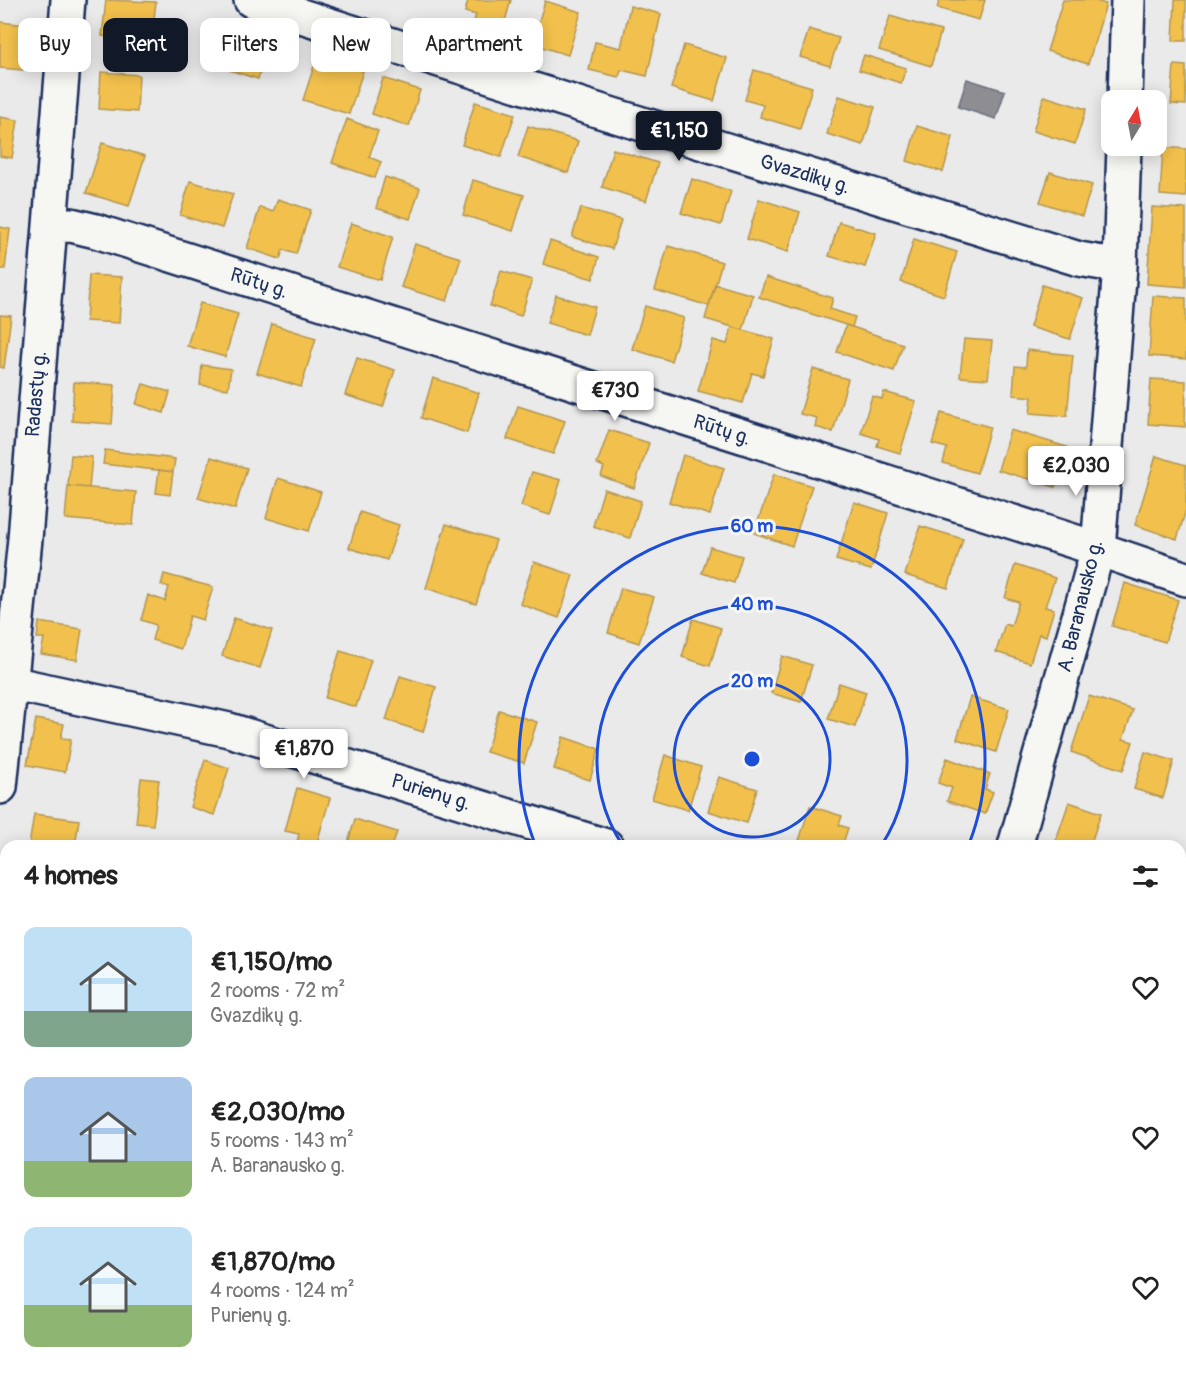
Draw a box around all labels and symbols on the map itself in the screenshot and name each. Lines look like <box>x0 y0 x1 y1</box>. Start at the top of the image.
north arrow <box>1101 90 1167 156</box>
pin: €1,150 <box>630 111 728 162</box>
street label: Gvazdikų g. <box>757 148 853 200</box>
street label: Rūtų g. <box>227 262 291 304</box>
street label: Radastų g. <box>20 350 52 438</box>
pin: €730 <box>579 371 651 422</box>
street label: Rūtų g. <box>690 409 754 451</box>
pin: €2,030 <box>1027 446 1125 497</box>
text: 60 m <box>731 515 773 538</box>
street label: A. Baranausko g. <box>1052 537 1108 675</box>
text: 40 m <box>731 593 773 616</box>
text: 20 m <box>731 670 773 693</box>
pin: €1,870 <box>255 729 353 780</box>
centre of rings <box>742 749 762 769</box>
street label: Purienų g. <box>388 768 474 816</box>

